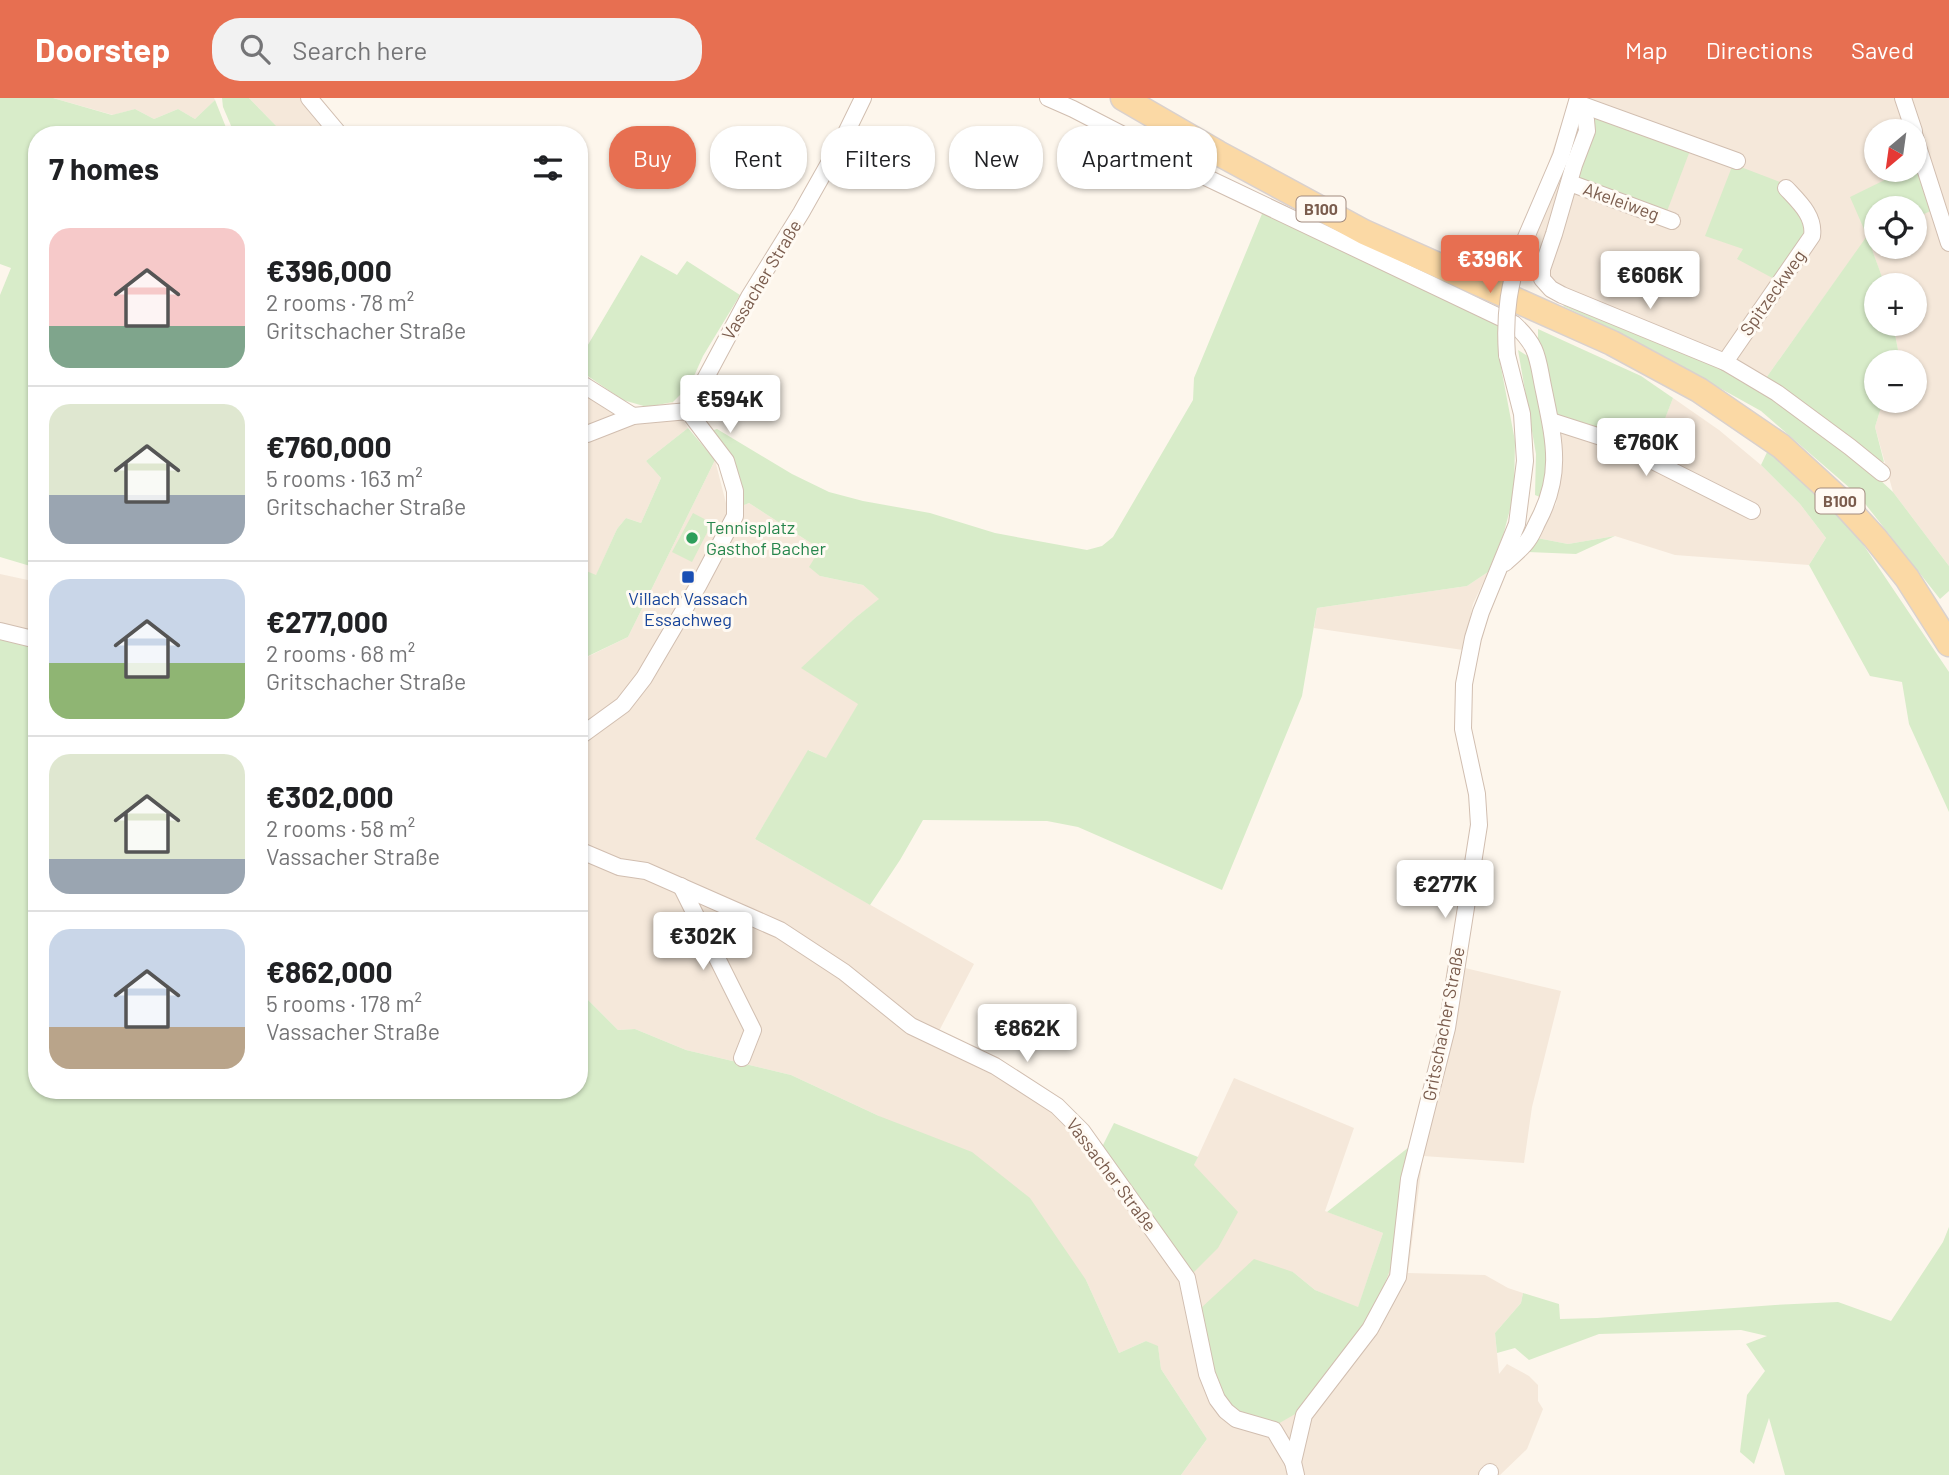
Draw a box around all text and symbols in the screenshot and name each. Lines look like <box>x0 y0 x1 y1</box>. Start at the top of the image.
search box <box>212 18 702 81</box>
text: Doorstep <box>35 29 170 69</box>
icon: search <box>236 30 274 68</box>
text: Search here <box>292 34 427 65</box>
text: Map <box>1625 35 1668 64</box>
text: Directions <box>1706 35 1813 64</box>
text: Saved <box>1851 35 1914 64</box>
north arrow <box>1864 119 1927 182</box>
map controls <box>1864 119 1927 413</box>
chip: Buy <box>609 126 696 189</box>
chip: Rent <box>710 126 807 189</box>
chip: Filters <box>821 126 935 189</box>
chip: New <box>949 126 1043 189</box>
chip: Apartment <box>1057 126 1217 189</box>
icon: filters <box>529 149 567 187</box>
text: 7 homes <box>49 150 159 186</box>
street label: Akeleiweg <box>1580 177 1662 225</box>
button: locate <box>1864 196 1927 259</box>
road number: B100 <box>1296 197 1346 222</box>
street label: Vassacher Straße <box>717 215 806 344</box>
pin: €396K <box>1441 236 1539 295</box>
text: €396K <box>1457 244 1523 272</box>
street label: Spitzeckweg <box>1735 245 1810 339</box>
text: €396,000 <box>266 252 392 288</box>
pin: €606K <box>1601 252 1699 311</box>
icon: home <box>105 256 189 340</box>
text: €606K <box>1617 260 1683 288</box>
button: + <box>1864 273 1927 336</box>
text: 2 rooms · 78 m² <box>266 288 414 316</box>
text: Gritschacher Straße <box>266 316 466 344</box>
button: − <box>1864 350 1927 413</box>
pin: €594K <box>681 376 779 435</box>
text: €594K <box>696 384 764 412</box>
pin: €760K <box>1597 418 1695 478</box>
text: €760K <box>1613 427 1679 455</box>
text: €760,000 <box>266 428 392 464</box>
icon: home <box>105 432 189 516</box>
text: 5 rooms · 163 m² <box>266 464 423 492</box>
road number: B100 <box>1815 488 1864 514</box>
text: Gritschacher Straße <box>266 492 466 520</box>
place label: Tennisplatz Gasthof Bacher <box>706 516 826 559</box>
marker: Tennisplatz Gasthof Bacher <box>684 530 700 546</box>
marker: Villach Vassach Essachweg <box>680 569 696 585</box>
place label: Villach Vassach Essachweg <box>628 587 748 630</box>
text: €277,000 <box>266 603 388 639</box>
icon: home <box>105 607 189 691</box>
text: 2 rooms · 68 m² <box>266 639 415 667</box>
text: Gritschacher Straße <box>266 667 466 695</box>
text: €302,000 <box>266 778 394 814</box>
icon: home <box>105 782 189 866</box>
text: 2 rooms · 58 m² <box>266 814 415 842</box>
text: Vassacher Straße <box>266 842 440 870</box>
pin: €277K <box>1396 860 1494 920</box>
text: €277K <box>1413 869 1477 897</box>
pin: €302K <box>654 912 752 972</box>
text: €302K <box>669 921 737 949</box>
street label: Gritschacher Straße <box>1417 945 1469 1103</box>
text: €862,000 <box>266 953 393 989</box>
icon: home <box>105 957 189 1041</box>
text: 5 rooms · 178 m² <box>266 989 422 1017</box>
pin: €862K <box>978 1004 1076 1064</box>
text: €862K <box>994 1013 1060 1041</box>
text: Vassacher Straße <box>266 1017 440 1045</box>
street label: Vassacher Straße <box>1062 1113 1162 1235</box>

